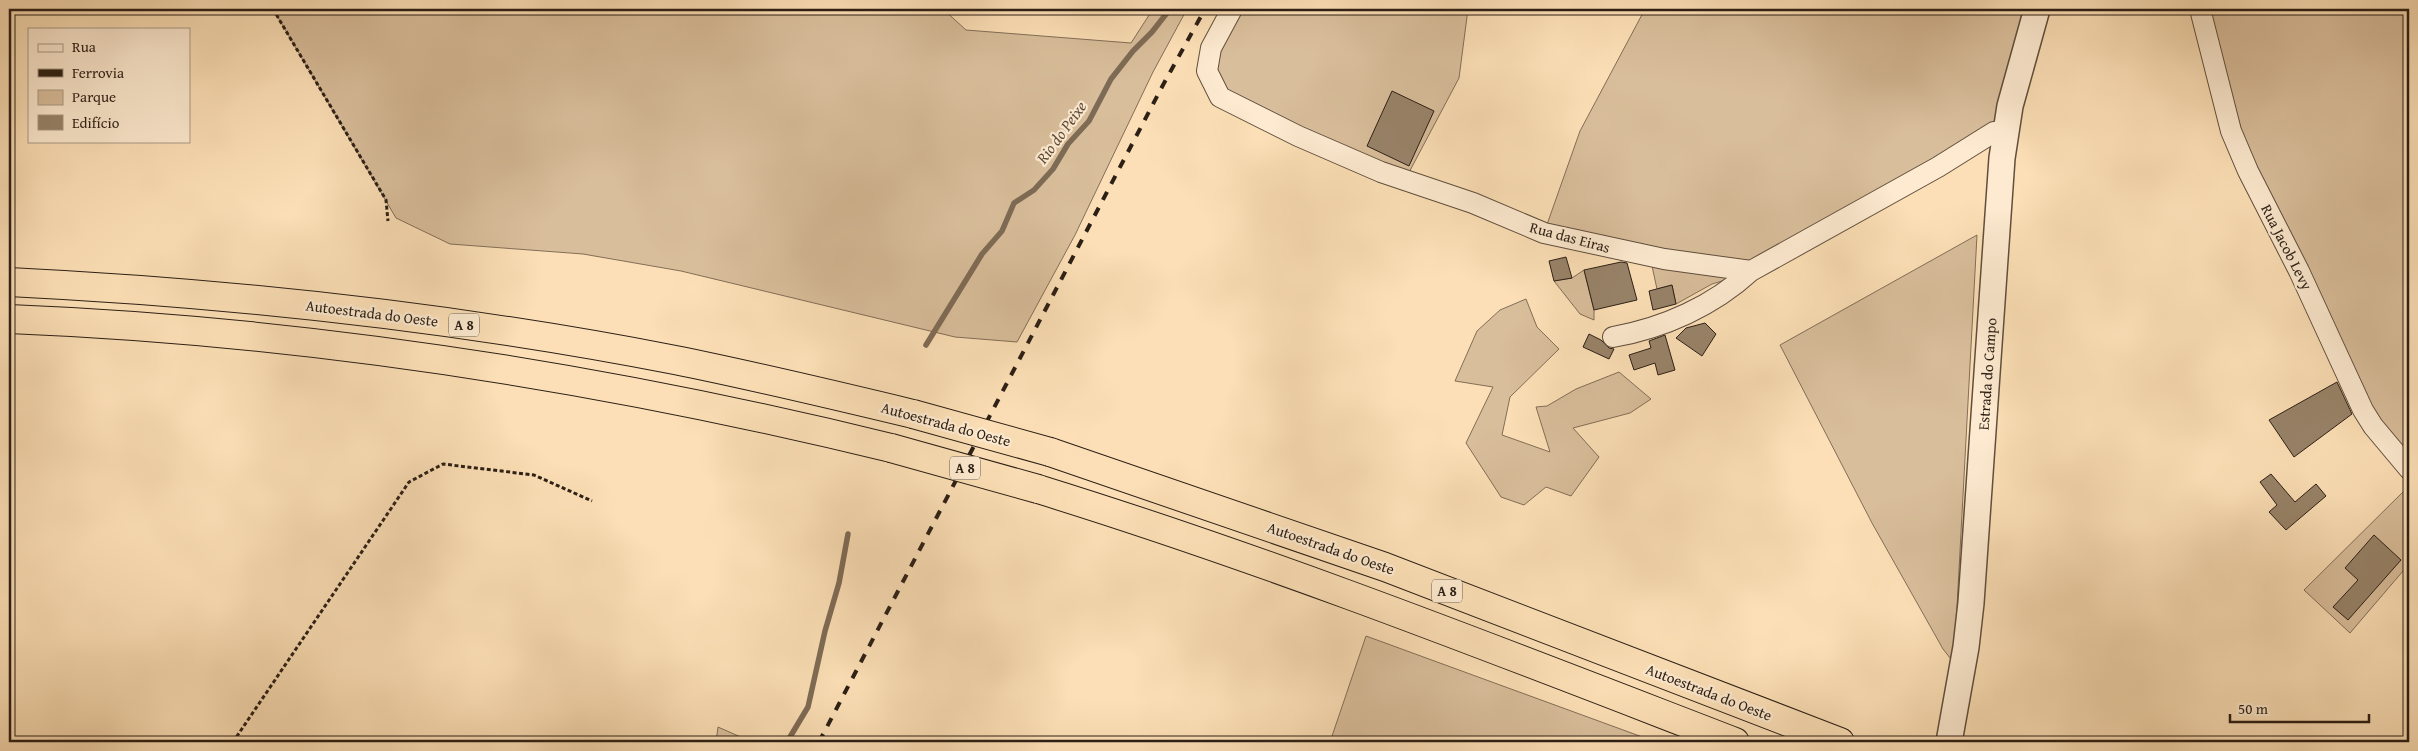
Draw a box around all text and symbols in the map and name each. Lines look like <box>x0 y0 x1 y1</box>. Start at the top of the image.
legend <box>28 28 190 142</box>
text: Rua <box>72 36 96 57</box>
text: Ferrovia <box>72 62 124 83</box>
text: Parque <box>72 86 116 107</box>
water label: Rio do Peixe <box>1029 95 1092 169</box>
text: Edifício <box>72 112 120 133</box>
street label: Rua Jacob Levy <box>2256 201 2318 294</box>
street label: Rua das Eiras <box>1527 216 1613 258</box>
street label: Autoestrada do Oeste <box>305 294 439 332</box>
road number: A 8 <box>449 314 479 336</box>
street label: Estrada do Campo <box>1973 317 2001 431</box>
street label: Autoestrada do Oeste <box>879 397 1013 451</box>
road number: A 8 <box>950 456 980 479</box>
street label: Autoestrada do Oeste <box>1265 516 1397 580</box>
road number: A 8 <box>1432 580 1462 602</box>
street label: Autoestrada do Oeste <box>1643 658 1775 726</box>
scale bar <box>2230 691 2369 723</box>
text: 50 m <box>2238 698 2269 719</box>

